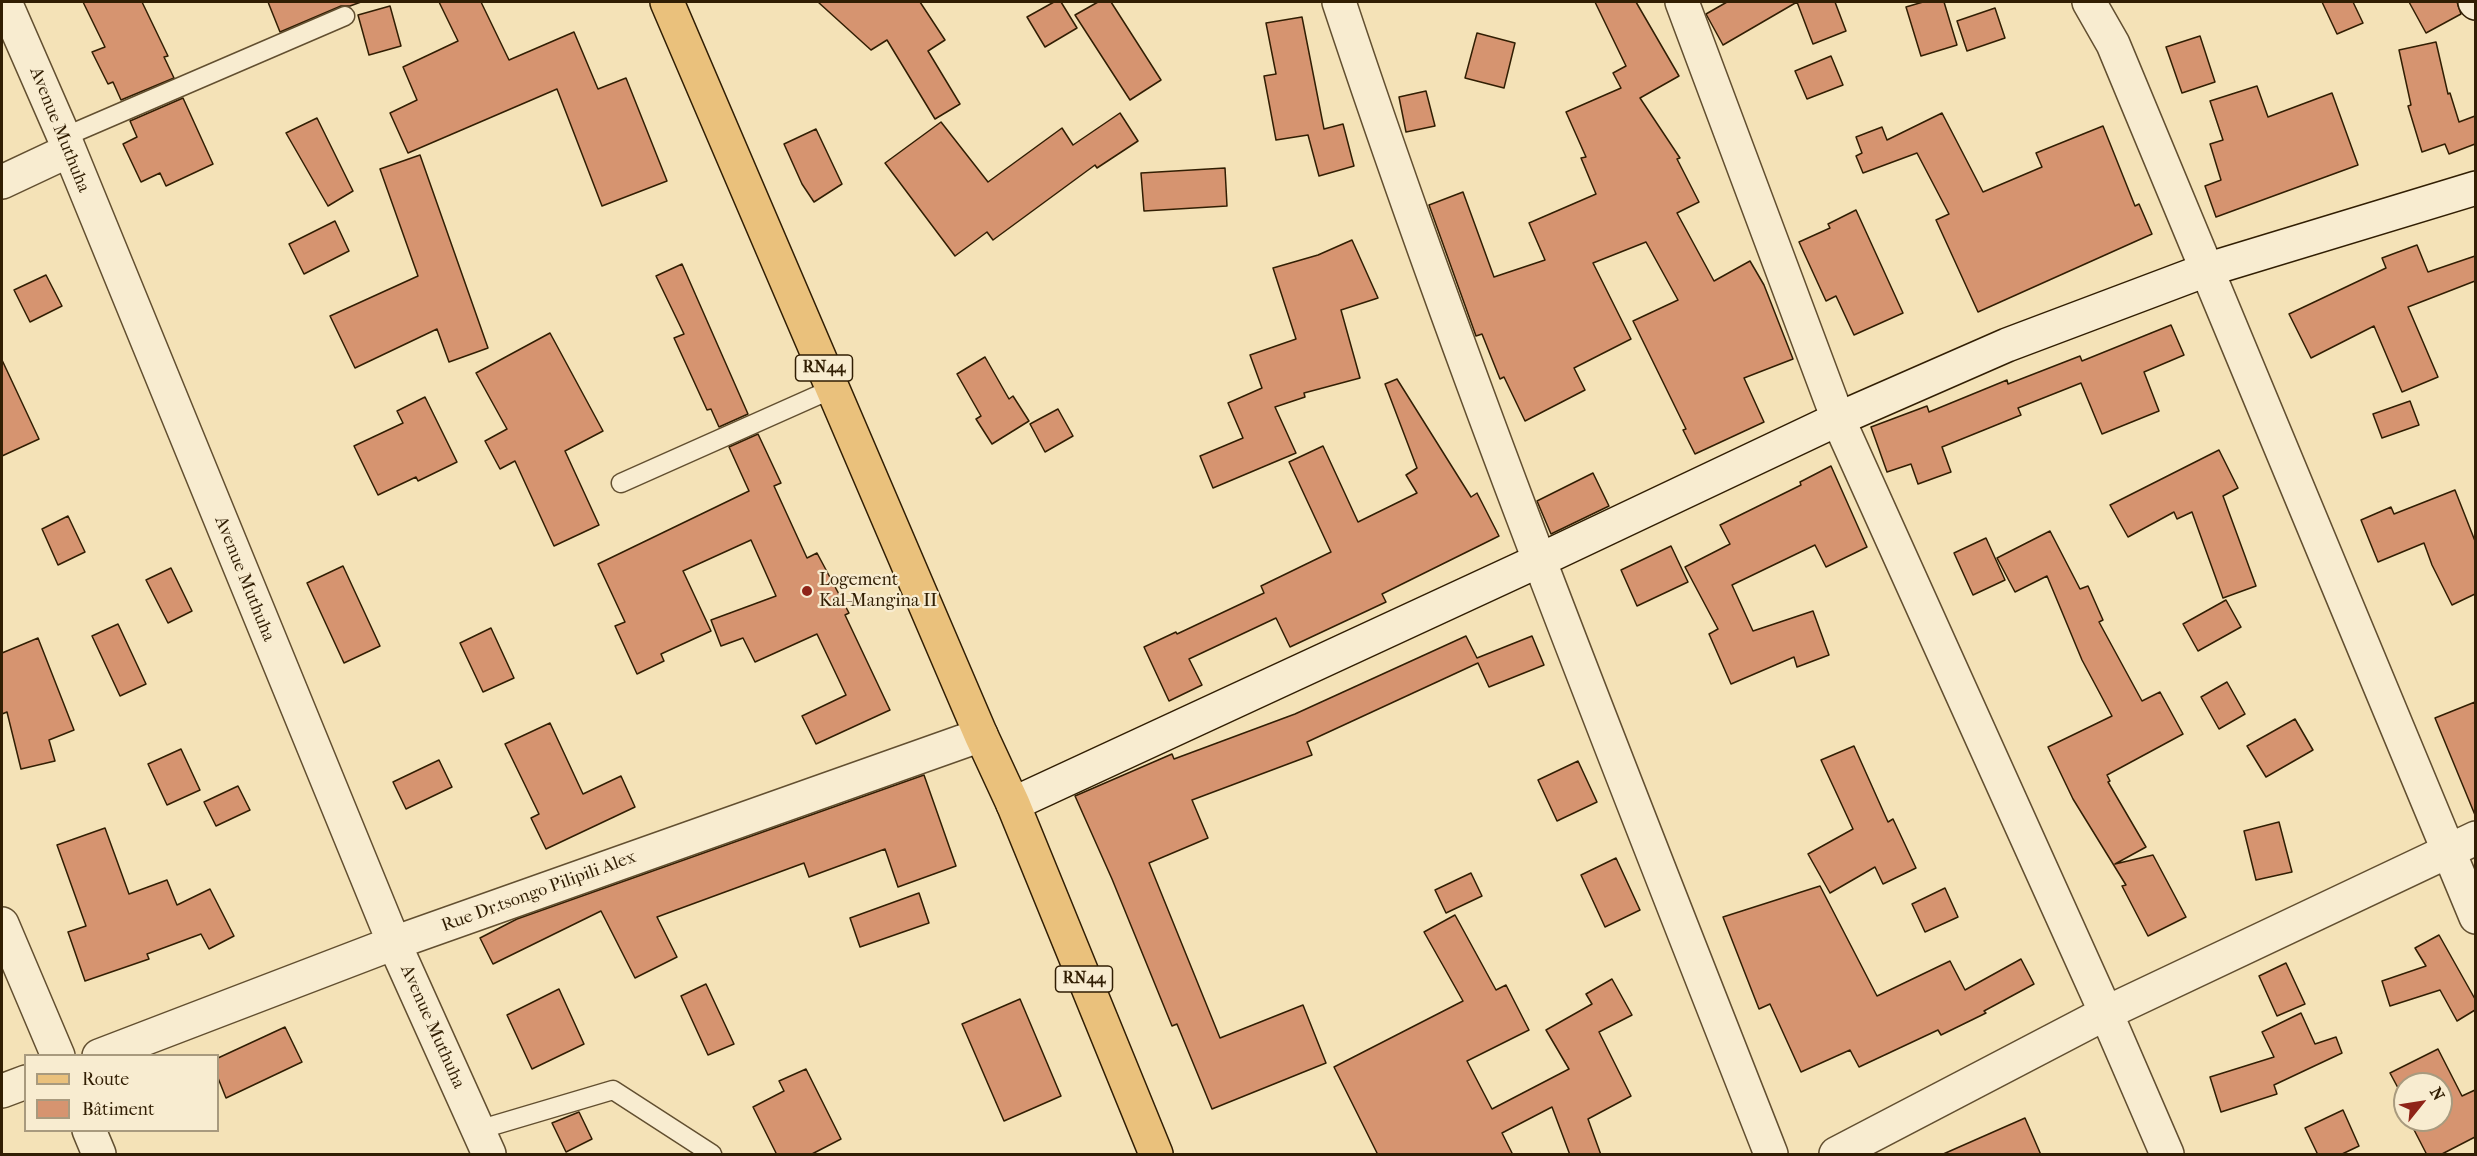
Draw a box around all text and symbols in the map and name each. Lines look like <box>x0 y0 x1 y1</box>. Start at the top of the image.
street label: Avenue Muthuha <box>24 64 94 196</box>
road number: RN44 <box>796 355 852 381</box>
street label: Avenue Muthuha <box>209 513 279 645</box>
place label: Logement Kal-Mangina II <box>819 570 937 612</box>
marker: Logement Kal-Mangina II <box>800 584 814 598</box>
street label: Rue Dr.tsongo Pilipili Alex <box>439 847 639 937</box>
street label: Avenue Muthuha <box>395 962 469 1092</box>
road number: RN44 <box>1056 966 1112 992</box>
legend <box>24 1054 219 1132</box>
text: Route <box>82 1069 129 1090</box>
north arrow <box>2393 1072 2453 1132</box>
text: N <box>2426 1084 2449 1104</box>
text: Bâtiment <box>82 1099 154 1120</box>

